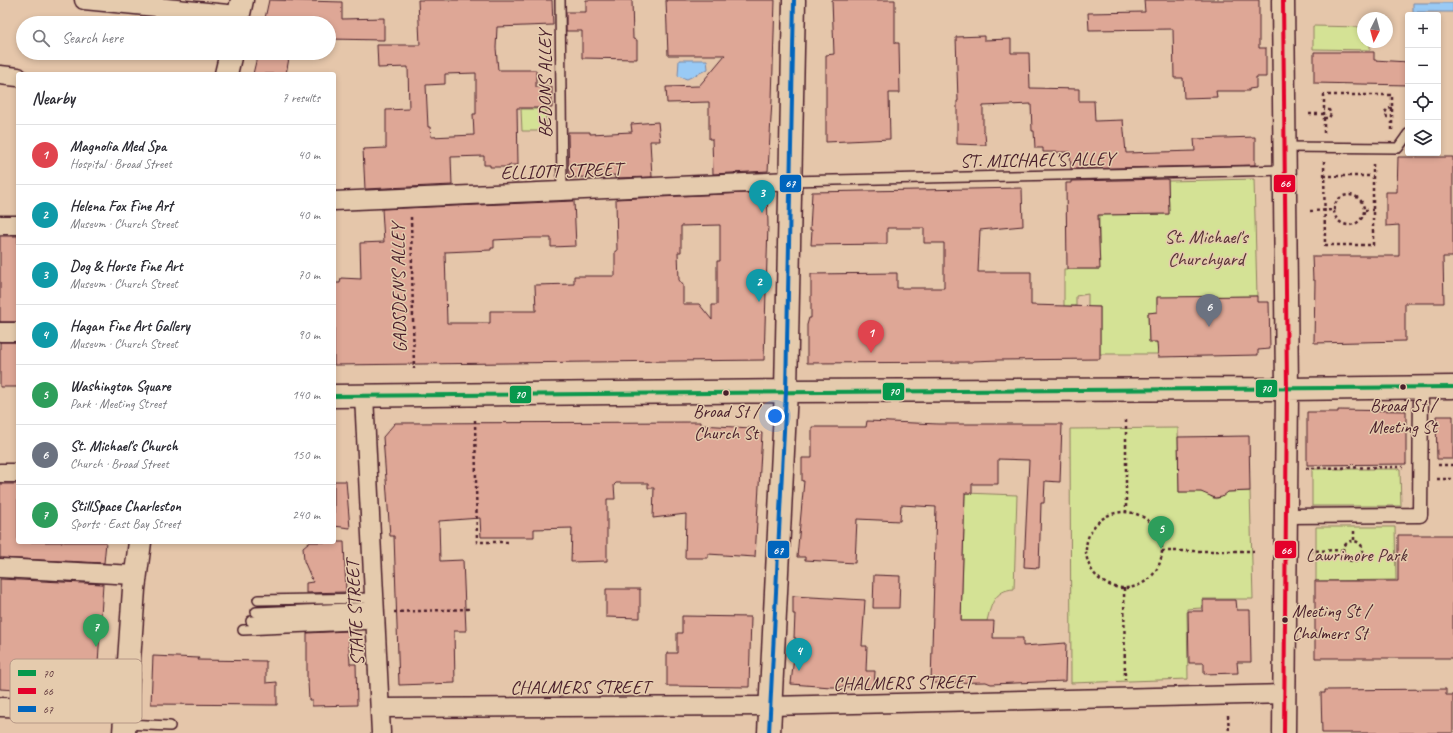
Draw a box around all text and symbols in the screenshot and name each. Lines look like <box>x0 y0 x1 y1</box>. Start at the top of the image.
north arrow <box>1357 12 1393 48</box>
map controls <box>1405 12 1441 156</box>
button: + <box>1405 12 1441 48</box>
search box <box>16 16 336 60</box>
icon: search <box>30 27 52 49</box>
street label: BEDONS ALLEY <box>533 27 557 138</box>
text: Search here <box>62 29 123 48</box>
button: − <box>1405 48 1441 84</box>
button: locate <box>1405 84 1441 120</box>
text: Nearby <box>32 88 75 109</box>
text: 7 results <box>282 90 320 106</box>
button: layers <box>1405 120 1441 156</box>
text: Magnolia Med Spa <box>70 137 166 156</box>
text: 1 <box>42 147 48 163</box>
text: 40 m <box>298 147 320 163</box>
street label: ST. MICHAEL'S ALLEY <box>960 147 1118 173</box>
text: Hospital · Broad Street <box>70 156 172 172</box>
street label: ELLIOTT STREET <box>500 157 627 185</box>
line badge: 67 <box>779 174 802 193</box>
line badge: 66 <box>1273 174 1296 193</box>
text: 67 <box>785 176 796 190</box>
text: 66 <box>1280 176 1291 190</box>
pin: 3 <box>749 180 775 213</box>
text: Helena Fox Fine Art <box>70 197 173 216</box>
text: 2 <box>42 207 48 223</box>
text: 40 m <box>298 207 320 223</box>
text: Museum · Church Street <box>70 216 178 232</box>
street label: GADSDEN'S ALLEY <box>386 220 412 353</box>
park label: St. Michael's Churchyard <box>1165 225 1250 271</box>
text: Dog & Horse Fine Art <box>70 257 182 276</box>
text: 3 <box>42 267 48 283</box>
text: 70 m <box>298 267 320 283</box>
pin: 2 <box>746 269 772 302</box>
text: Museum · Church Street <box>70 276 178 292</box>
pin: 6 <box>1196 294 1222 327</box>
text: Hagan Fine Art Gallery <box>70 317 190 336</box>
pin: 1 <box>858 320 884 353</box>
text: 4 <box>42 327 48 343</box>
text: 90 m <box>298 327 320 343</box>
text: Museum · Church Street <box>70 336 178 352</box>
text: Washington Square <box>70 377 171 396</box>
line badge: 70 <box>1255 379 1278 398</box>
text: 70 <box>1261 381 1272 395</box>
line badge: 70 <box>882 382 905 401</box>
marker: Broad St / Meeting St <box>1398 382 1408 392</box>
text: 70 <box>889 384 900 398</box>
line badge: 70 <box>509 385 532 404</box>
text: 5 <box>42 387 48 403</box>
text: 140 m <box>292 387 320 403</box>
text: 70 <box>515 387 526 401</box>
marker: Broad St / Church St <box>721 388 731 398</box>
place label: Broad St / Meeting St <box>1369 394 1440 438</box>
text: Park · Meeting Street <box>70 396 166 412</box>
place label: Broad St / Church St <box>693 400 763 444</box>
your location <box>765 406 785 426</box>
text: St. Michael's Church <box>70 437 178 456</box>
text: 6 <box>42 447 48 463</box>
text: 150 m <box>292 447 320 463</box>
text: Church · Broad Street <box>70 456 169 472</box>
text: StillSpace Charleston <box>70 497 181 516</box>
text: 7 <box>42 507 48 523</box>
text: 240 m <box>292 507 320 523</box>
text: Sports · East Bay Street <box>70 516 180 532</box>
pin: 5 <box>1148 516 1174 549</box>
line badge: 67 <box>767 540 790 559</box>
line badge: 66 <box>1274 540 1297 559</box>
text: 67 <box>773 543 784 557</box>
text: 66 <box>1281 543 1292 557</box>
park label: Lawrimore Park <box>1306 543 1408 567</box>
street label: STATE STREET <box>340 555 370 666</box>
place label: Meeting St / Chalmers St <box>1292 600 1374 644</box>
pin: 7 <box>83 614 109 647</box>
marker: Meeting St / Chalmers St <box>1280 615 1290 625</box>
pin: 4 <box>786 638 812 671</box>
legend <box>10 659 142 723</box>
text: 70 <box>43 666 54 680</box>
street label: CHALMERS STREET <box>833 670 977 696</box>
street label: CHALMERS STREET <box>510 675 654 699</box>
text: 66 <box>43 684 54 698</box>
text: 67 <box>43 702 54 716</box>

